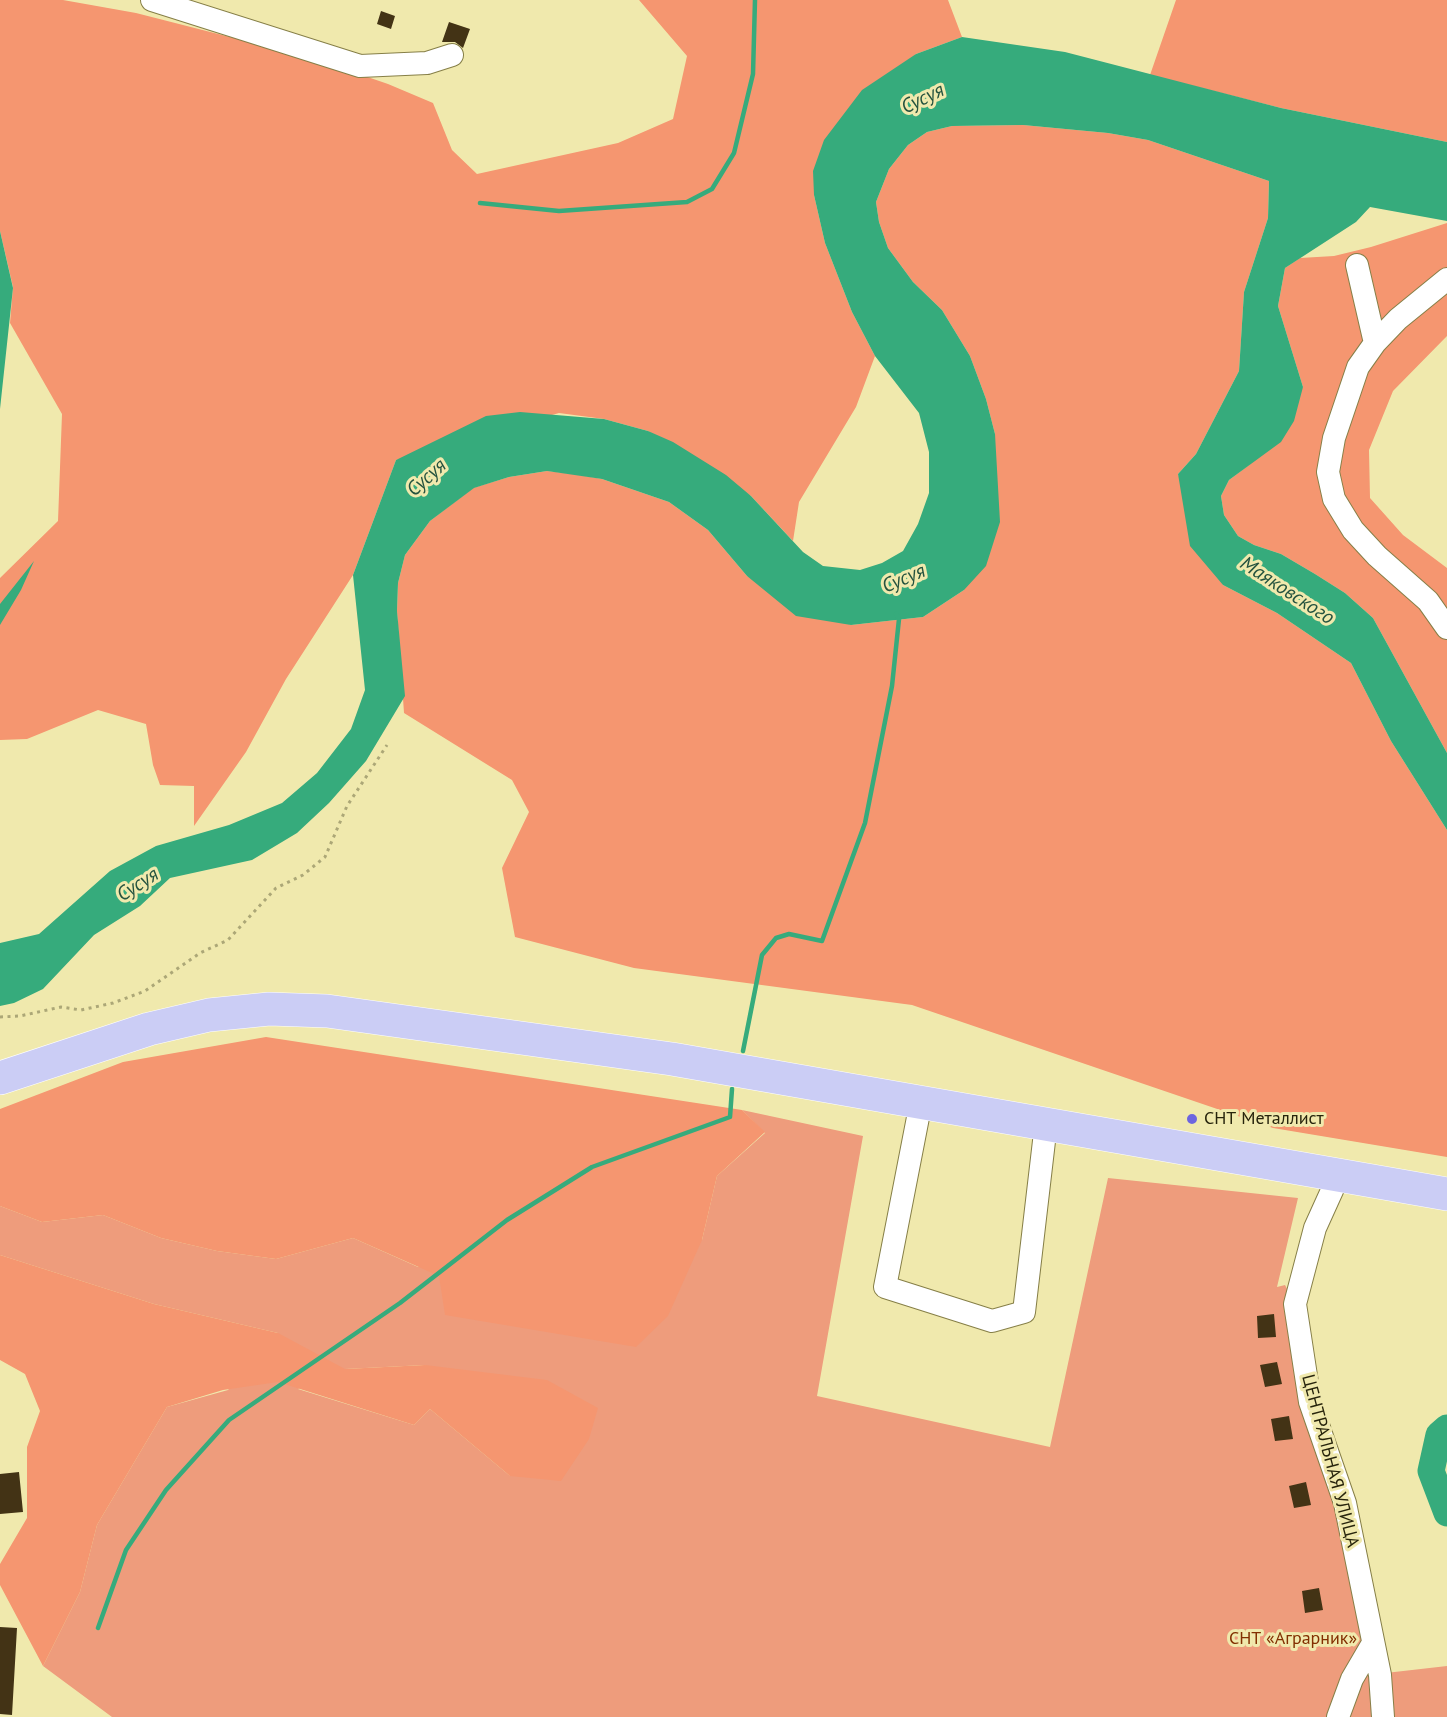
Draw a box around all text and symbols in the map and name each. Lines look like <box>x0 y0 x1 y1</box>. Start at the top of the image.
water label: Сусуя <box>898 78 948 120</box>
water label: Сусуя <box>402 454 452 502</box>
water label: Маяковского <box>1235 552 1339 630</box>
water label: Сусуя <box>879 559 929 599</box>
water label: Сусуя <box>113 863 163 907</box>
place label: СНТ Металлист <box>1204 1108 1324 1130</box>
marker: СНТ Металлист <box>1185 1112 1199 1126</box>
street label: ЦЕНТРАЛЬНАЯ УЛИЦА <box>1297 1372 1363 1550</box>
park label: СНТ «Аграрник» <box>1229 1628 1357 1650</box>

